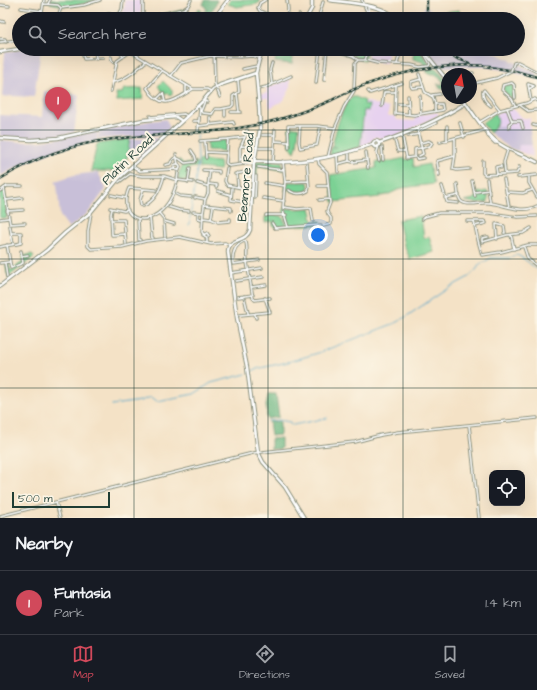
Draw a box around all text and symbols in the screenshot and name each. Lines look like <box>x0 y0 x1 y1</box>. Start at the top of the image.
search box <box>12 12 525 56</box>
icon: search <box>26 23 48 45</box>
text: Search here <box>58 24 147 45</box>
north arrow <box>441 68 477 104</box>
pin: 1 <box>45 87 71 120</box>
street label: Platin Road <box>98 130 158 189</box>
street label: Beamore Road <box>233 131 259 222</box>
your location <box>308 225 328 245</box>
map controls <box>489 470 525 506</box>
button: locate <box>489 470 525 506</box>
scale bar <box>12 490 110 509</box>
text: 500 m <box>18 491 53 506</box>
text: Nearby <box>16 532 73 556</box>
text: Funtasia <box>54 583 111 604</box>
text: 1 <box>28 594 30 612</box>
text: 1.4 km <box>485 594 521 612</box>
text: Park <box>54 604 84 622</box>
tab: Map <box>72 643 94 682</box>
tab: Directions <box>239 643 290 682</box>
tab: Saved <box>435 643 465 682</box>

